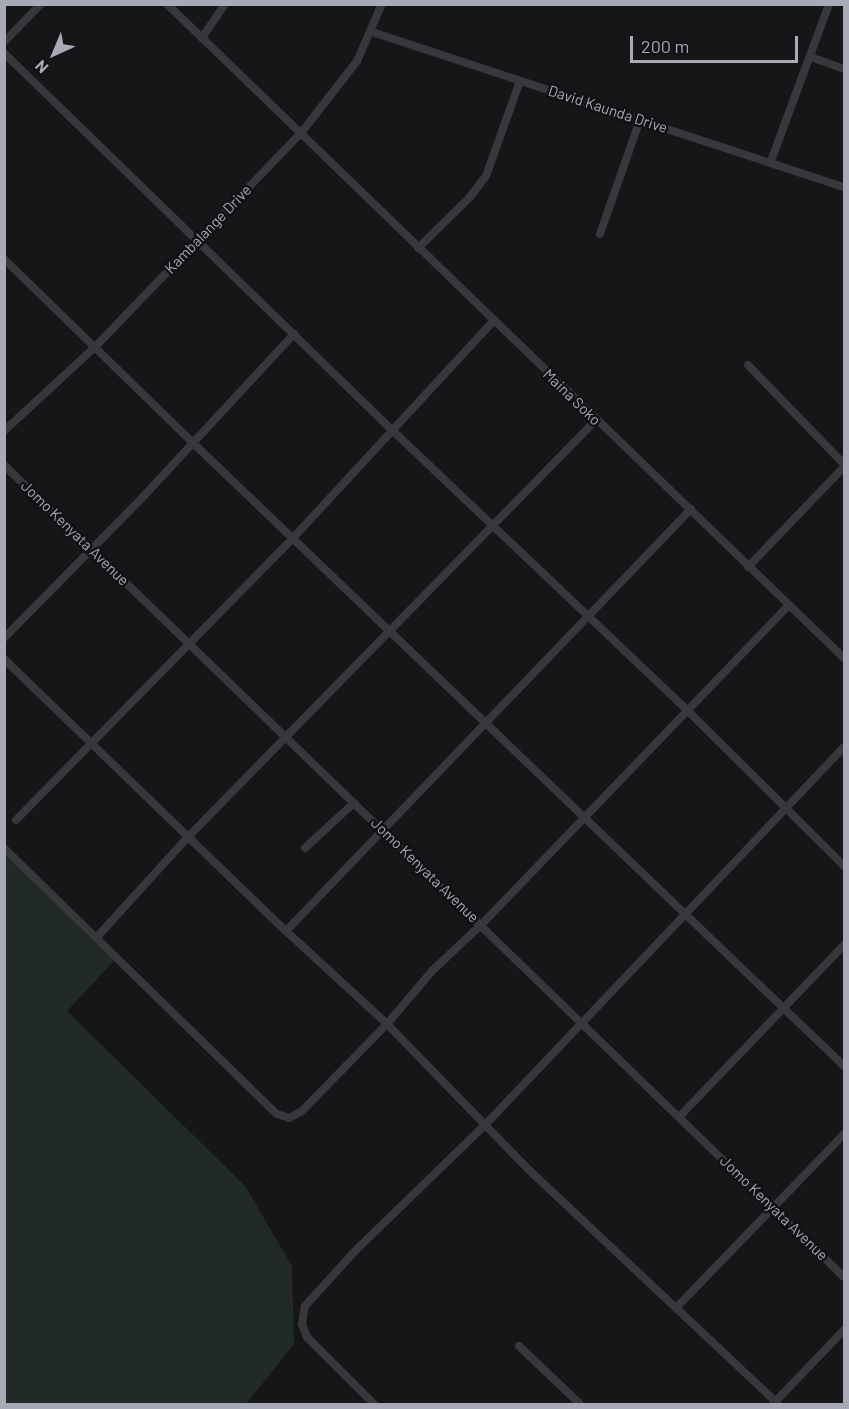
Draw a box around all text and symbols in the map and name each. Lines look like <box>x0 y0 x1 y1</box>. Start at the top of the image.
north arrow <box>24 24 84 84</box>
scale bar <box>633 24 801 62</box>
text: 200 m <box>641 35 689 57</box>
text: N <box>31 57 52 78</box>
street label: David Kaunda Drive <box>546 81 670 137</box>
street label: Kambalange Drive <box>161 181 255 277</box>
street label: Maina Soko <box>539 365 605 429</box>
street label: Jomo Kenyata Avenue <box>17 477 133 589</box>
street label: Jomo Kenyata Avenue <box>367 814 483 926</box>
street label: Jomo Kenyata Avenue <box>716 1152 832 1264</box>

